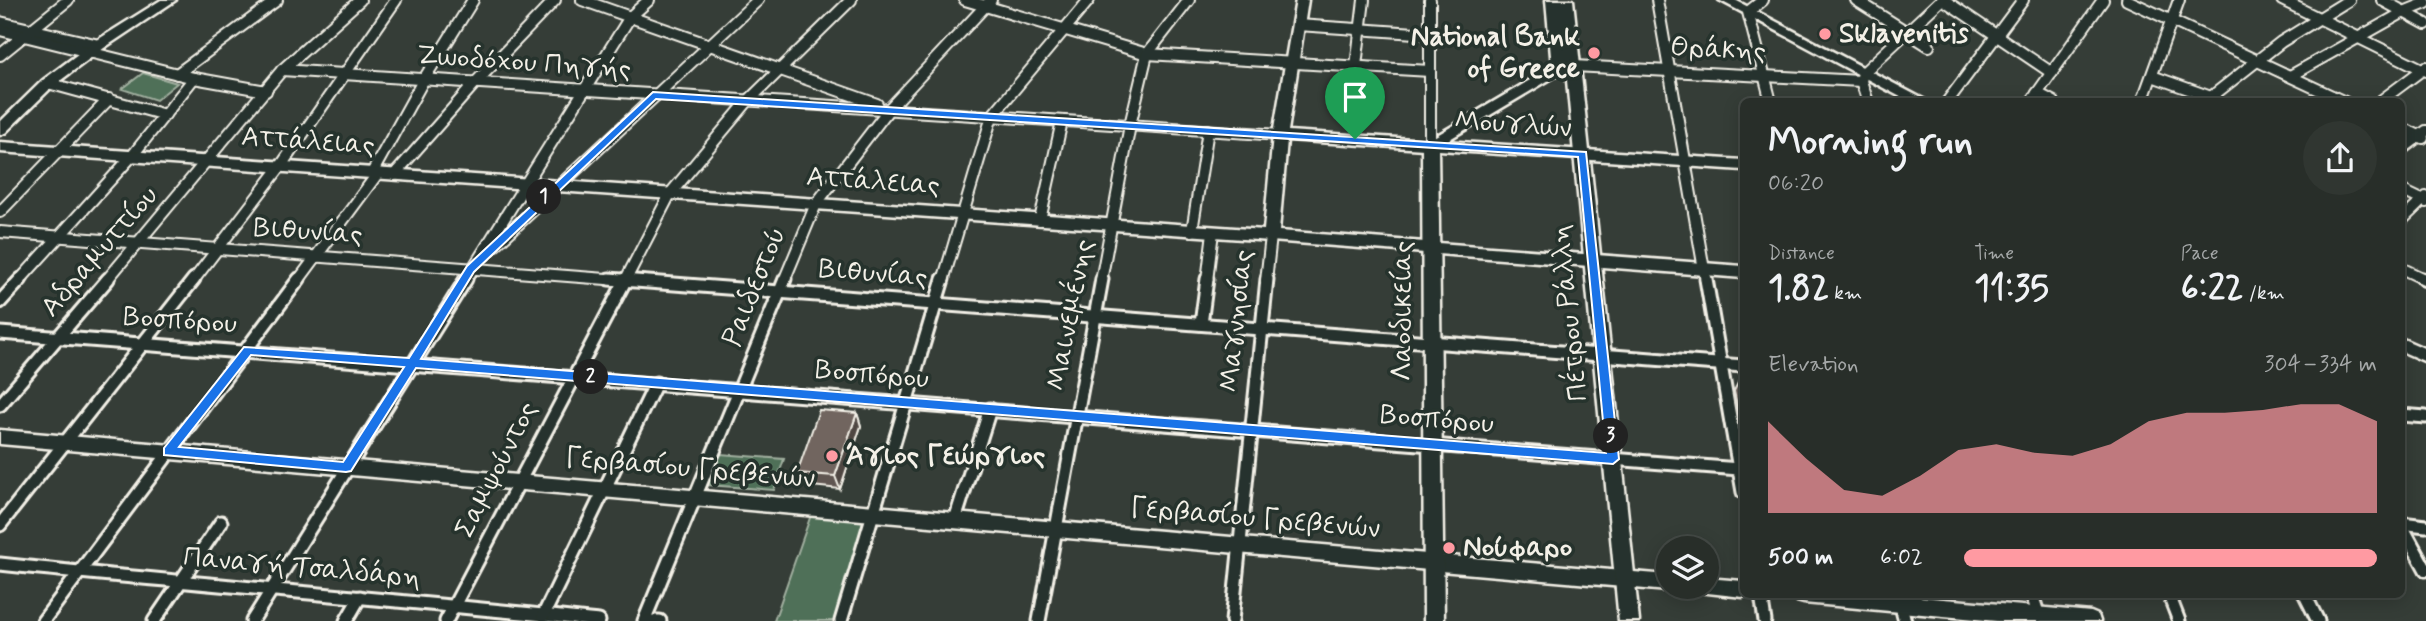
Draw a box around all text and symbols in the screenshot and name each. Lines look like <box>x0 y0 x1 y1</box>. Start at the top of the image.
place label: Sklavenitis <box>1839 16 1969 53</box>
place label: National Bank of Greece <box>1411 19 1580 88</box>
marker: Sklavenitis <box>1817 26 1833 42</box>
street label: Θράκης <box>1669 29 1767 71</box>
street label: Ζωοδόχου Πηγής <box>416 37 632 89</box>
marker: National Bank of Greece <box>1586 45 1602 61</box>
pin <box>1325 67 1385 139</box>
icon: arrive <box>1336 78 1374 116</box>
street label: Μουγλών <box>1453 102 1573 148</box>
text: Morning run <box>1768 118 1973 167</box>
street label: Αττάλειας <box>240 119 376 165</box>
button: share <box>2303 121 2377 195</box>
street label: Αττάλειας <box>805 159 941 205</box>
text: 06:20 <box>1768 169 1824 199</box>
street label: Αδραμυττίου <box>33 179 167 325</box>
pin: 1 <box>526 180 562 214</box>
text: 1 <box>539 184 548 209</box>
street label: Βιθυνίας <box>252 210 364 254</box>
street label: Ραιδεστού <box>714 222 796 352</box>
street label: Πέτρου Ράλλη <box>1542 223 1598 403</box>
street label: Μαινεμένης <box>1038 236 1104 394</box>
street label: Λαοδικείας <box>1385 241 1422 381</box>
text: Distance <box>1768 241 1835 266</box>
text: Time <box>1974 241 2014 266</box>
text: Pace <box>2181 241 2218 266</box>
street label: Μαγνησίας <box>1211 248 1263 394</box>
street label: Βιθυνίας <box>817 251 929 297</box>
text: 1.82 <box>1768 266 1829 312</box>
text: 11:35 <box>1974 266 2049 312</box>
text: 6:22 <box>2181 266 2244 312</box>
text: km <box>1829 281 1862 306</box>
text: /km <box>2244 281 2285 306</box>
street label: Βοσπόρου <box>122 299 238 343</box>
text: Elevation <box>1768 350 1859 380</box>
text: 304–334 m <box>2264 350 2377 380</box>
street label: Βοσπόρου <box>814 352 930 398</box>
pin: 2 <box>574 360 608 394</box>
text: 2 <box>586 364 595 389</box>
street label: Σαμψούντος <box>447 395 547 545</box>
street label: Βοσπόρου <box>1379 397 1495 443</box>
pin: 3 <box>1594 418 1628 453</box>
text: 3 <box>1606 423 1615 448</box>
place label: Άγιος Γεώργιος <box>846 438 1045 475</box>
street label: Γερβασίου Γρεβενών <box>564 440 816 498</box>
marker: Άγιος Γεώργιος <box>824 448 840 464</box>
street label: Γερβασίου Γρεβενών <box>1129 490 1381 548</box>
place label: Νούφαρο <box>1463 530 1572 567</box>
map controls <box>1656 536 1719 599</box>
button: layers <box>1656 536 1719 599</box>
street label: Παναγή Τσαλδάρη <box>182 539 422 597</box>
marker: Νούφαρο <box>1441 540 1457 556</box>
text: 500 m <box>1768 543 1833 573</box>
text: 6:02 <box>1880 543 1923 573</box>

